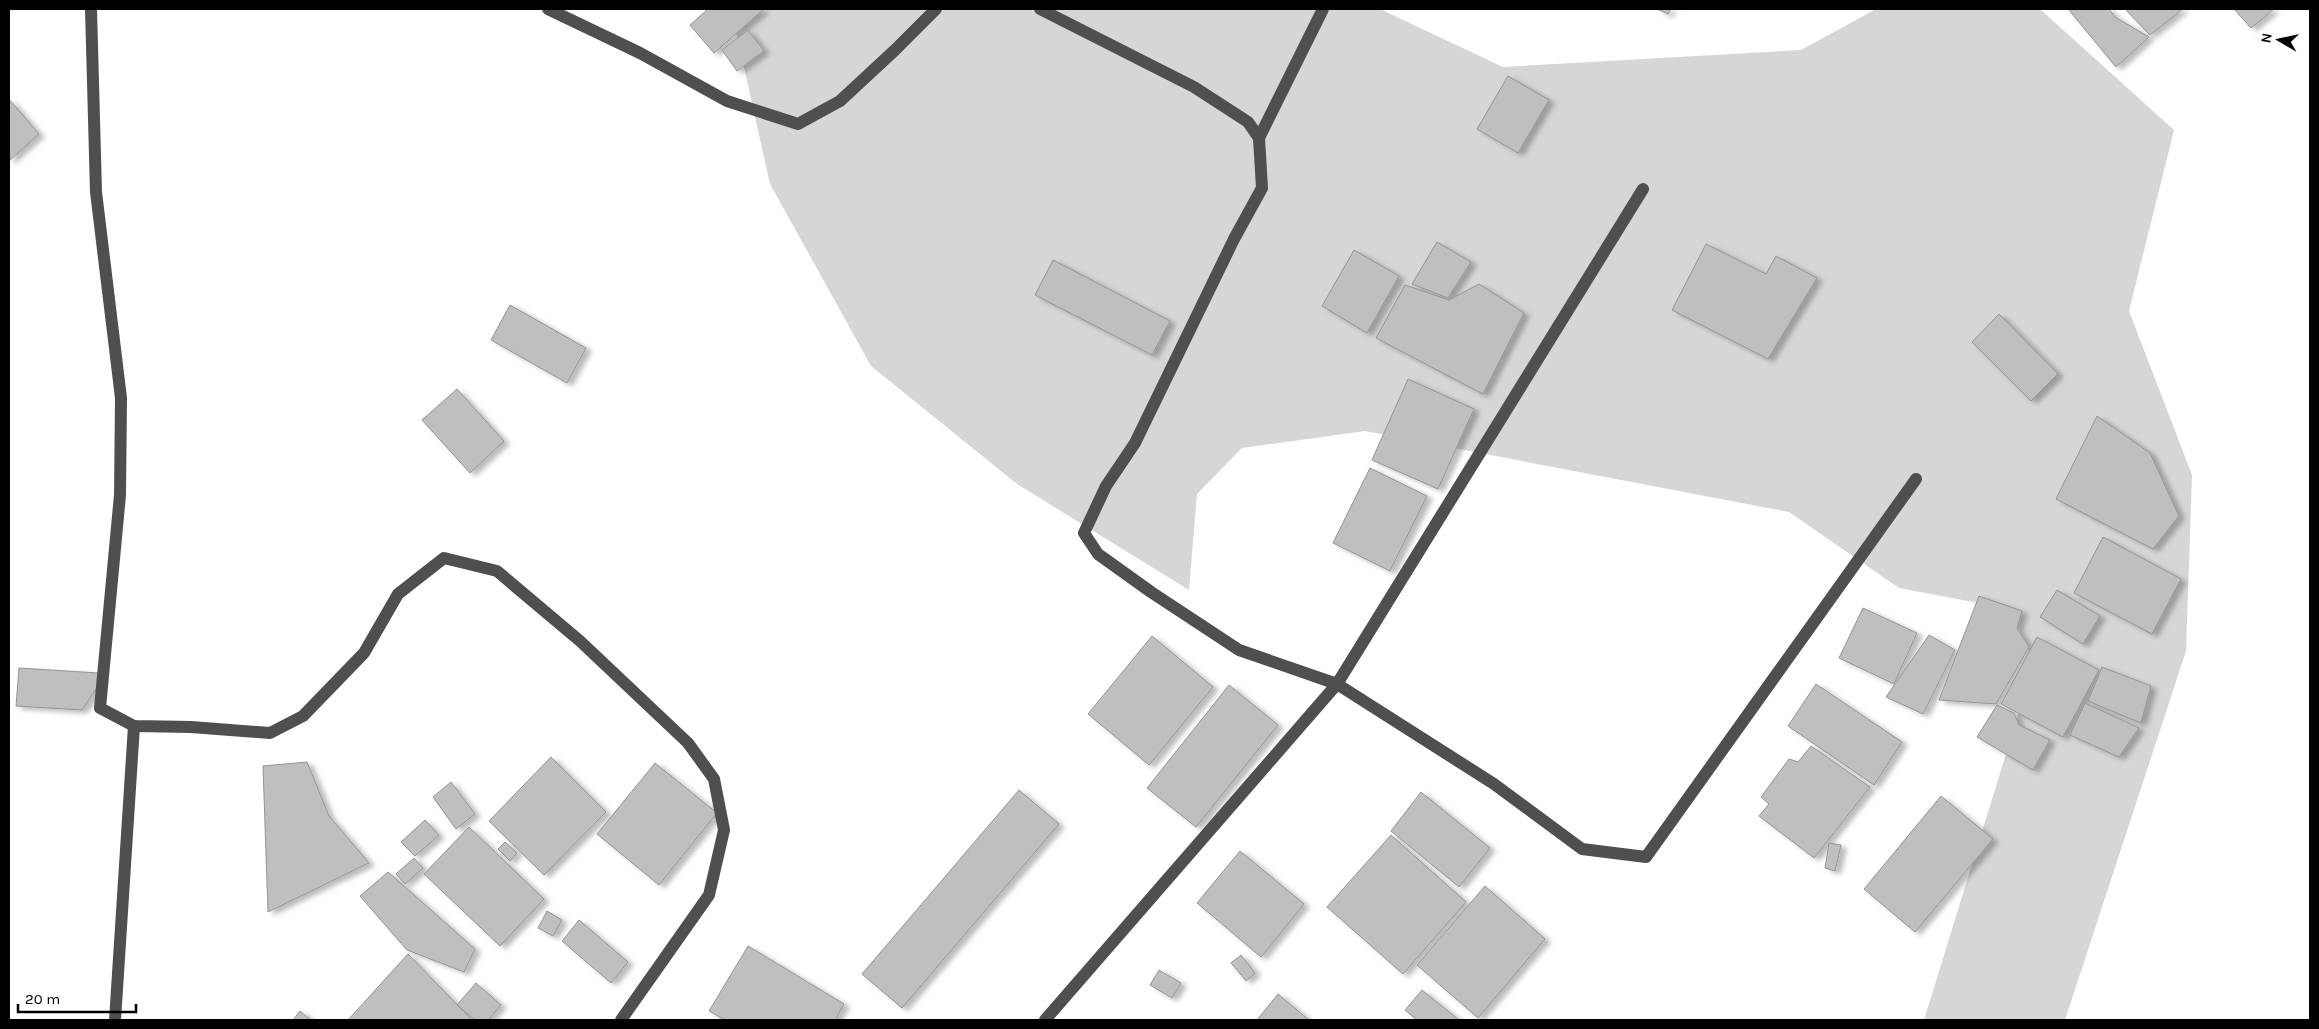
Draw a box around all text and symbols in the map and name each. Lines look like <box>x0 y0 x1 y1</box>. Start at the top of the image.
north arrow <box>2254 15 2304 65</box>
text: N <box>2257 32 2276 44</box>
scale bar <box>18 982 135 1014</box>
text: 20 m <box>25 990 60 1008</box>

